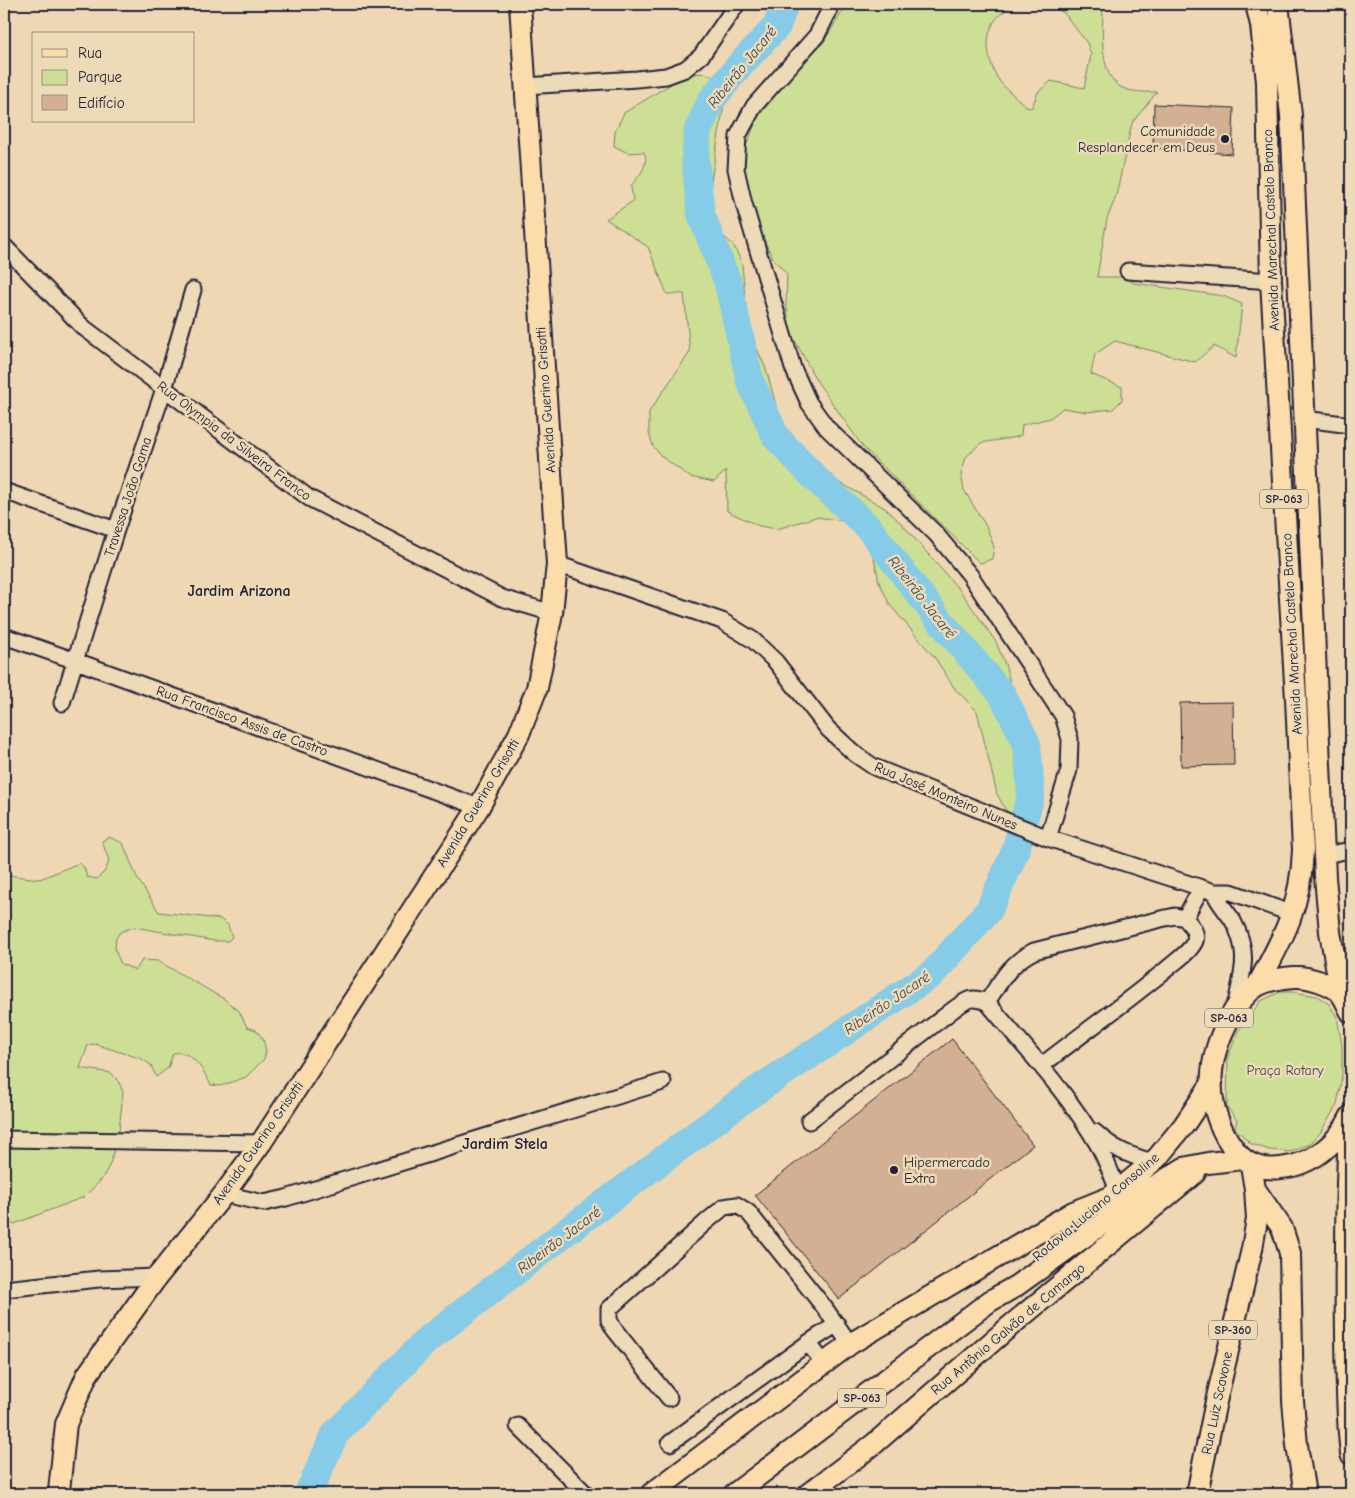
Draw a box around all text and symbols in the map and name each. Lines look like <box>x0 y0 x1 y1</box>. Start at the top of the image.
water label: Ribeirão Jacaré <box>704 22 781 112</box>
legend <box>32 32 195 122</box>
text: Rua <box>78 44 102 62</box>
text: Parque <box>78 68 123 86</box>
text: Edifício <box>78 94 125 112</box>
place label: Comunidade Resplandecer em Deus <box>1078 123 1215 156</box>
street label: Avenida Marechal Castelo Branco <box>1259 129 1283 331</box>
marker: Comunidade Resplandecer em Deus <box>1219 133 1231 145</box>
street label: Avenida Guerino Grisotti <box>532 326 560 474</box>
street label: Rua Olympia da Silveira Franco <box>154 377 314 505</box>
street label: Travessa João Gama <box>101 435 155 559</box>
road number: SP-063 <box>1260 489 1308 508</box>
street label: Avenida Marechal Castelo Branco <box>1278 533 1306 735</box>
water label: Ribeirão Jacaré <box>884 552 960 642</box>
district label: Jardim Arizona <box>187 582 291 600</box>
street label: Rua Francisco Assis de Castro <box>154 682 330 760</box>
street label: Avenida Guerino Grisotti <box>433 736 523 870</box>
street label: Rua José Monteiro Nunes <box>872 758 1020 834</box>
water label: Ribeirão Jacaré <box>841 967 934 1038</box>
road number: SP-063 <box>1205 1008 1253 1028</box>
park label: Praça Rotary <box>1246 1062 1324 1079</box>
street label: Avenida Guerino Grisotti <box>209 1078 307 1208</box>
district label: Jardim Stela <box>462 1135 548 1153</box>
street label: Rodovia Luciano Consoline <box>1029 1149 1163 1265</box>
place label: Hipermercado Extra <box>904 1154 990 1187</box>
marker: Hipermercado Extra <box>888 1164 900 1176</box>
water label: Ribeirão Jacaré <box>514 1202 605 1277</box>
street label: Rua Antônio Galvão de Camargo <box>927 1259 1089 1399</box>
road number: SP-360 <box>1209 1320 1257 1340</box>
street label: Rua Luiz Scavone <box>1198 1350 1236 1456</box>
road number: SP-063 <box>838 1389 886 1408</box>

